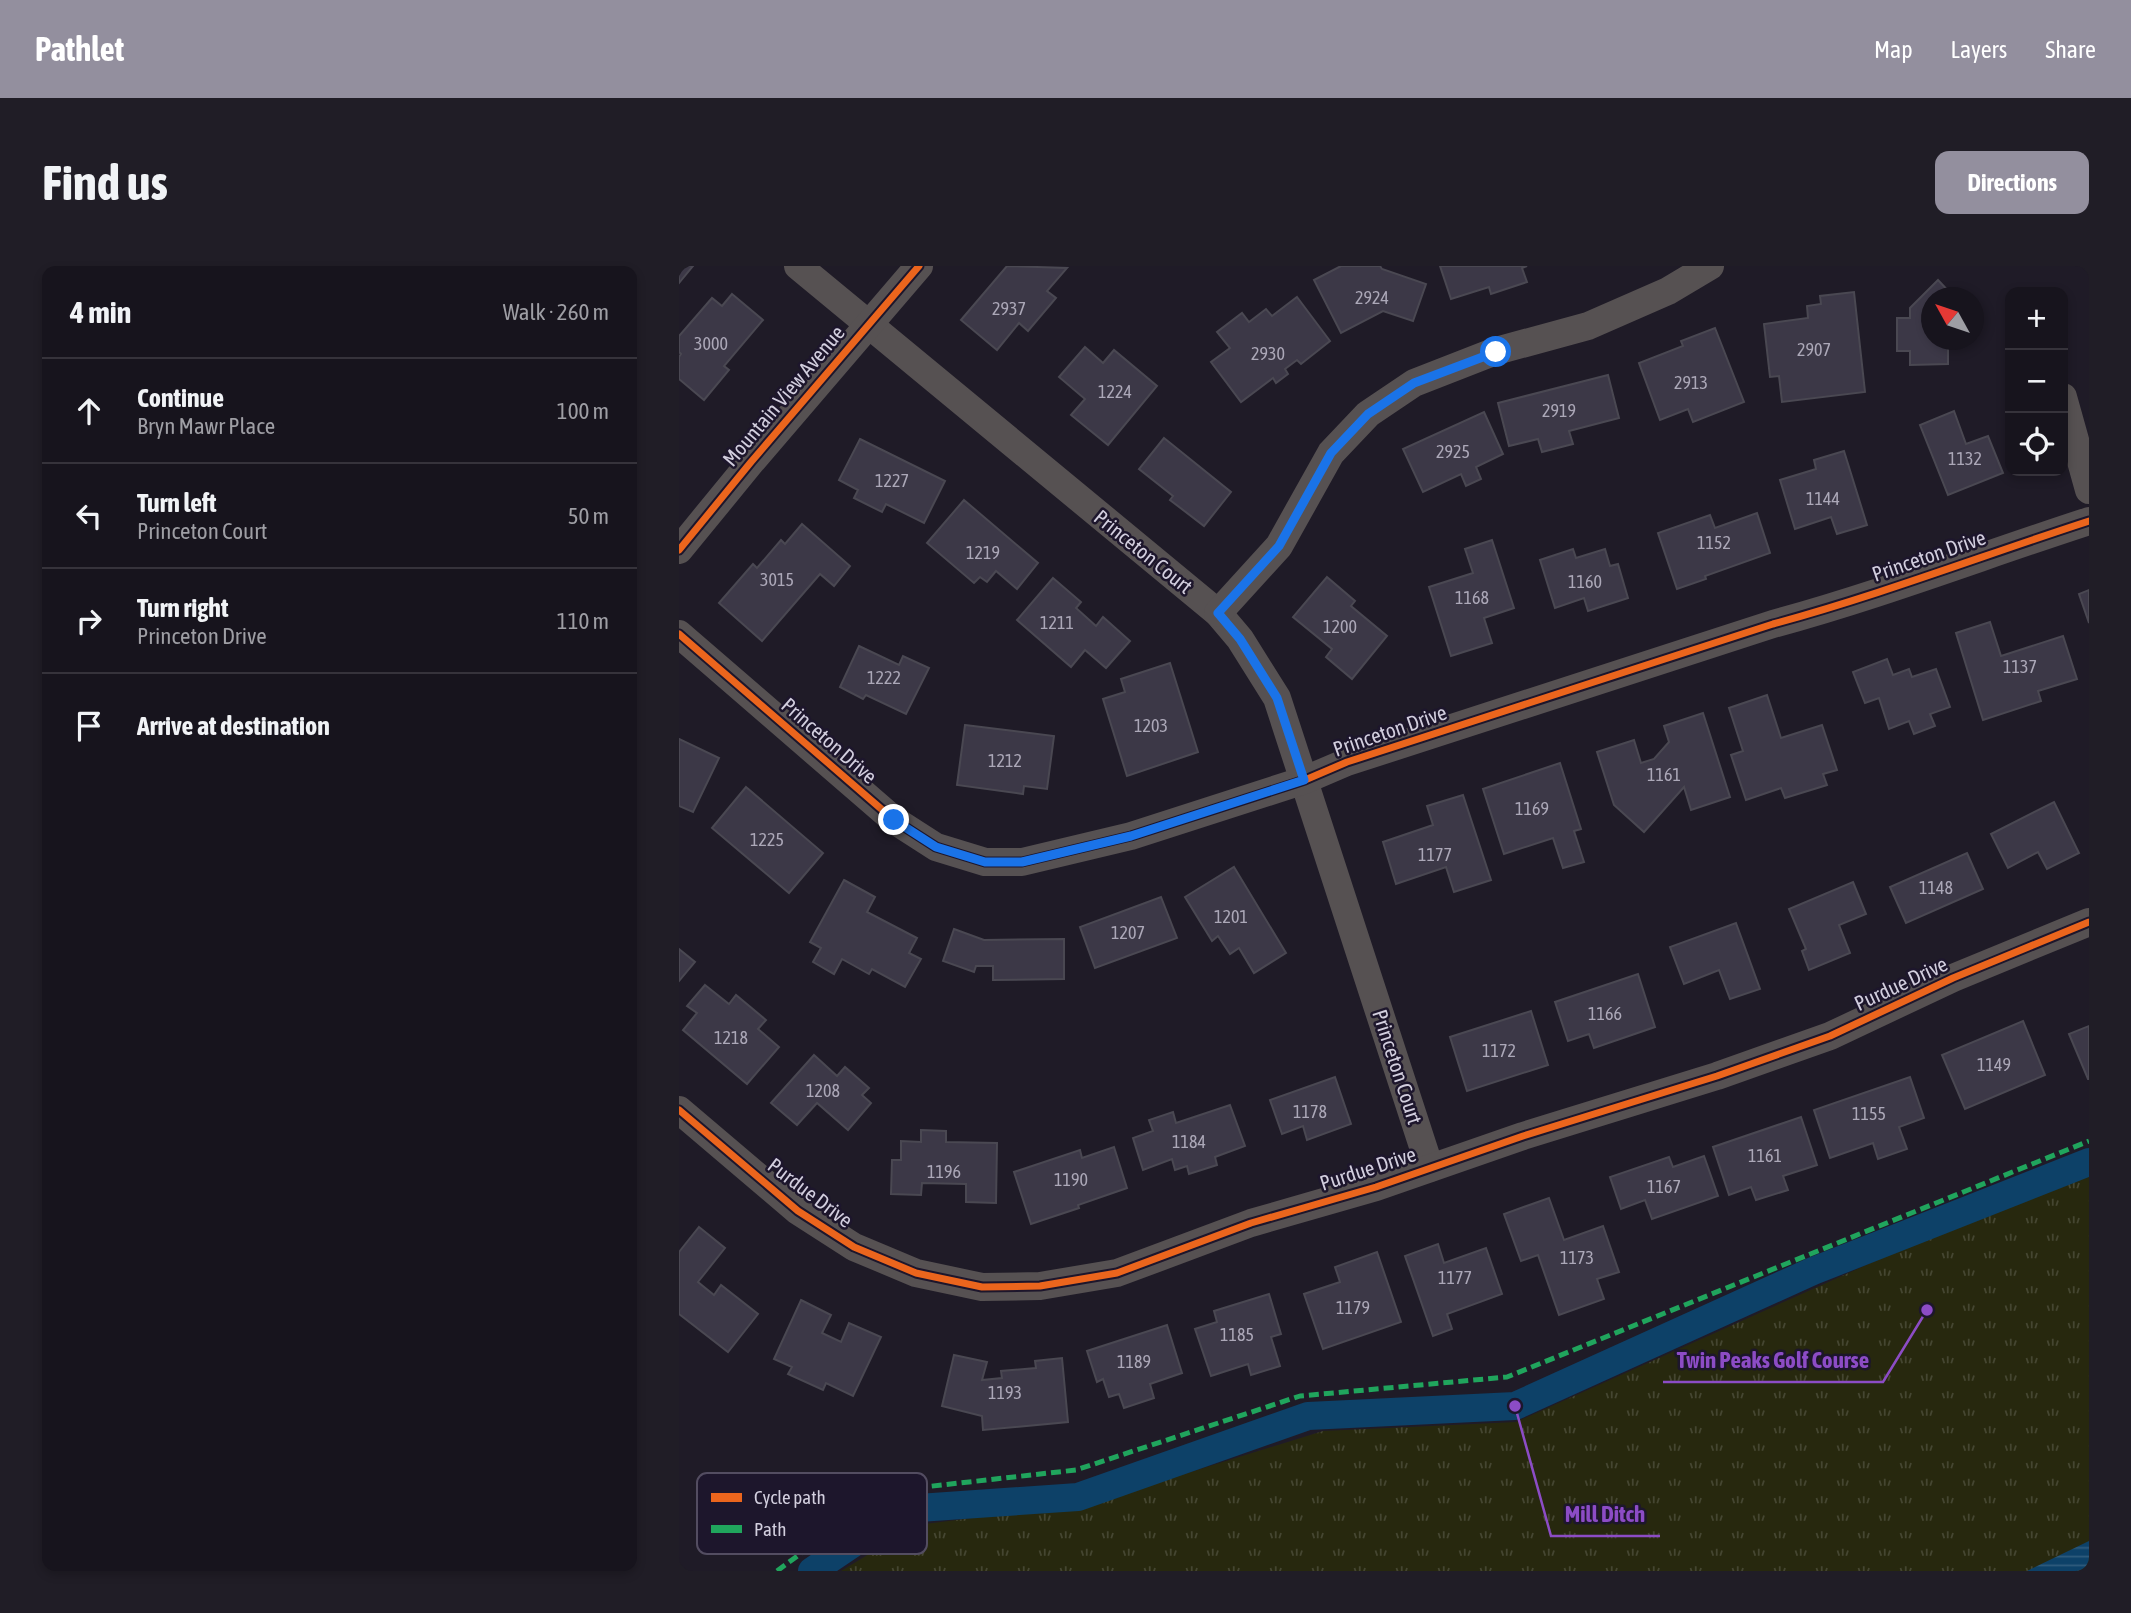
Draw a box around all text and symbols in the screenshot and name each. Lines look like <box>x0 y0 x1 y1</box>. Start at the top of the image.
text: Pathlet <box>35 30 124 68</box>
text: Map <box>1874 36 1913 63</box>
text: Layers <box>1951 36 2007 63</box>
text: Share <box>2045 36 2096 63</box>
button: Directions <box>1935 151 2089 214</box>
text: Find us <box>42 154 168 210</box>
house number: 2924 <box>1355 287 1389 308</box>
north arrow <box>1921 287 1984 350</box>
map controls <box>2005 287 2068 476</box>
button: + <box>2005 287 2068 350</box>
text: 4 min <box>70 295 131 329</box>
house number: 2937 <box>992 298 1026 319</box>
text: Walk · 260 m <box>503 299 609 325</box>
street label: Mountain View Avenue <box>717 320 849 470</box>
house number: 3000 <box>694 333 728 354</box>
route start <box>1480 336 1511 367</box>
house number: 2907 <box>1797 339 1831 360</box>
house number: 2930 <box>1251 343 1285 364</box>
button: − <box>2005 350 2068 413</box>
house number: 2913 <box>1674 372 1708 393</box>
house number: 1224 <box>1098 381 1132 402</box>
text: Continue <box>137 383 224 413</box>
icon: ahead <box>70 392 108 430</box>
text: 100 m <box>557 398 609 424</box>
house number: 2919 <box>1542 400 1576 421</box>
text: Bryn Mawr Place <box>137 413 275 439</box>
button: locate <box>2005 413 2068 476</box>
house number: 2925 <box>1436 441 1470 462</box>
house number: 1132 <box>1948 448 1982 469</box>
house number: 1227 <box>875 470 909 491</box>
text: Turn left <box>137 488 217 518</box>
house number: 1144 <box>1806 488 1840 509</box>
icon: left <box>70 497 108 535</box>
text: 50 m <box>568 503 609 529</box>
street label: Princeton Court <box>1090 504 1197 598</box>
text: Princeton Court <box>137 518 267 544</box>
street label: Princeton Drive <box>1869 524 1989 586</box>
house number: 1152 <box>1697 532 1731 553</box>
house number: 1219 <box>966 542 1000 563</box>
house number: 3015 <box>760 569 794 590</box>
house number: 1160 <box>1568 571 1602 592</box>
house number: 1168 <box>1455 587 1489 608</box>
text: Turn right <box>137 593 228 623</box>
icon: right <box>70 602 108 640</box>
text: 110 m <box>557 608 609 634</box>
house number: 1211 <box>1040 612 1074 633</box>
house number: 1200 <box>1323 616 1357 637</box>
text: Princeton Drive <box>137 623 267 649</box>
house number: 1137 <box>2003 656 2037 677</box>
house number: 1222 <box>867 667 901 688</box>
street label: Princeton Drive <box>777 692 882 788</box>
street label: Princeton Drive <box>1330 699 1450 761</box>
icon: arrive <box>70 707 108 745</box>
text: Arrive at destination <box>137 711 330 741</box>
house number: 1203 <box>1134 715 1168 736</box>
house number: 1212 <box>988 750 1022 771</box>
house number: 1161 <box>1647 764 1681 785</box>
house number: 1169 <box>1515 798 1549 819</box>
route end <box>878 804 909 835</box>
house number: 1225 <box>750 829 784 850</box>
house number: 1177 <box>1418 844 1452 865</box>
house number: 1148 <box>1919 877 1953 898</box>
house number: 1201 <box>1214 906 1248 927</box>
house number: 1207 <box>1111 922 1145 943</box>
street label: Purdue Drive <box>1850 951 1951 1015</box>
house number: 1166 <box>1588 1003 1622 1024</box>
street label: Princeton Court <box>1368 1006 1428 1127</box>
house number: 1218 <box>714 1027 748 1048</box>
house number: 1172 <box>1482 1040 1516 1061</box>
house number: 1149 <box>1977 1054 2011 1075</box>
house number: 1208 <box>806 1080 840 1101</box>
house number: 1178 <box>1293 1101 1327 1122</box>
house number: 1155 <box>1852 1103 1886 1124</box>
house number: 1184 <box>1172 1131 1206 1152</box>
street label: Purdue Drive <box>1316 1141 1419 1195</box>
house number: 1161 <box>1748 1145 1782 1166</box>
street label: Purdue Drive <box>763 1153 858 1232</box>
house number: 1196 <box>927 1161 961 1182</box>
house number: 1190 <box>1054 1169 1088 1190</box>
house number: 1167 <box>1647 1176 1681 1197</box>
house number: 1173 <box>1560 1247 1594 1268</box>
house number: 1177 <box>1438 1267 1472 1288</box>
house number: 1179 <box>1336 1297 1370 1318</box>
house number: 1185 <box>1220 1324 1254 1345</box>
callout: Twin Peaks Golf Course <box>1663 1338 1883 1382</box>
text: Twin Peaks Golf Course <box>1677 1347 1869 1373</box>
house number: 1189 <box>1117 1351 1151 1372</box>
house number: 1193 <box>988 1382 1022 1403</box>
legend <box>697 1473 927 1554</box>
text: Cycle path <box>754 1486 826 1508</box>
callout: Mill Ditch <box>1551 1492 1660 1536</box>
text: Mill Ditch <box>1565 1501 1645 1527</box>
text: Path <box>754 1518 786 1540</box>

